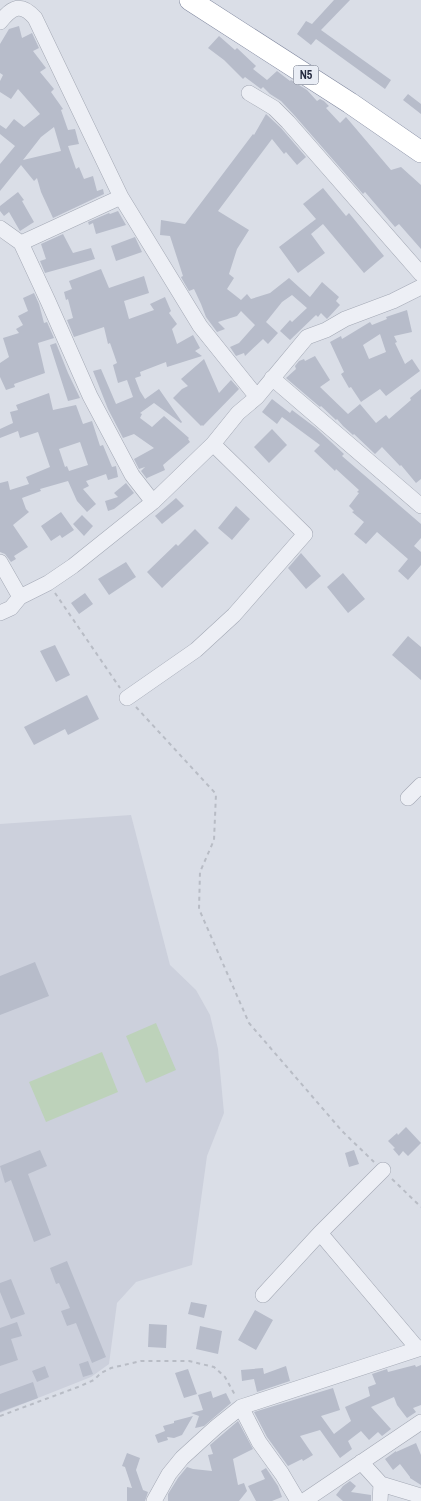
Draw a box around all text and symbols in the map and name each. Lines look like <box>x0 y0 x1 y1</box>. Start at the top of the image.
road number: N5 <box>294 66 318 84</box>

